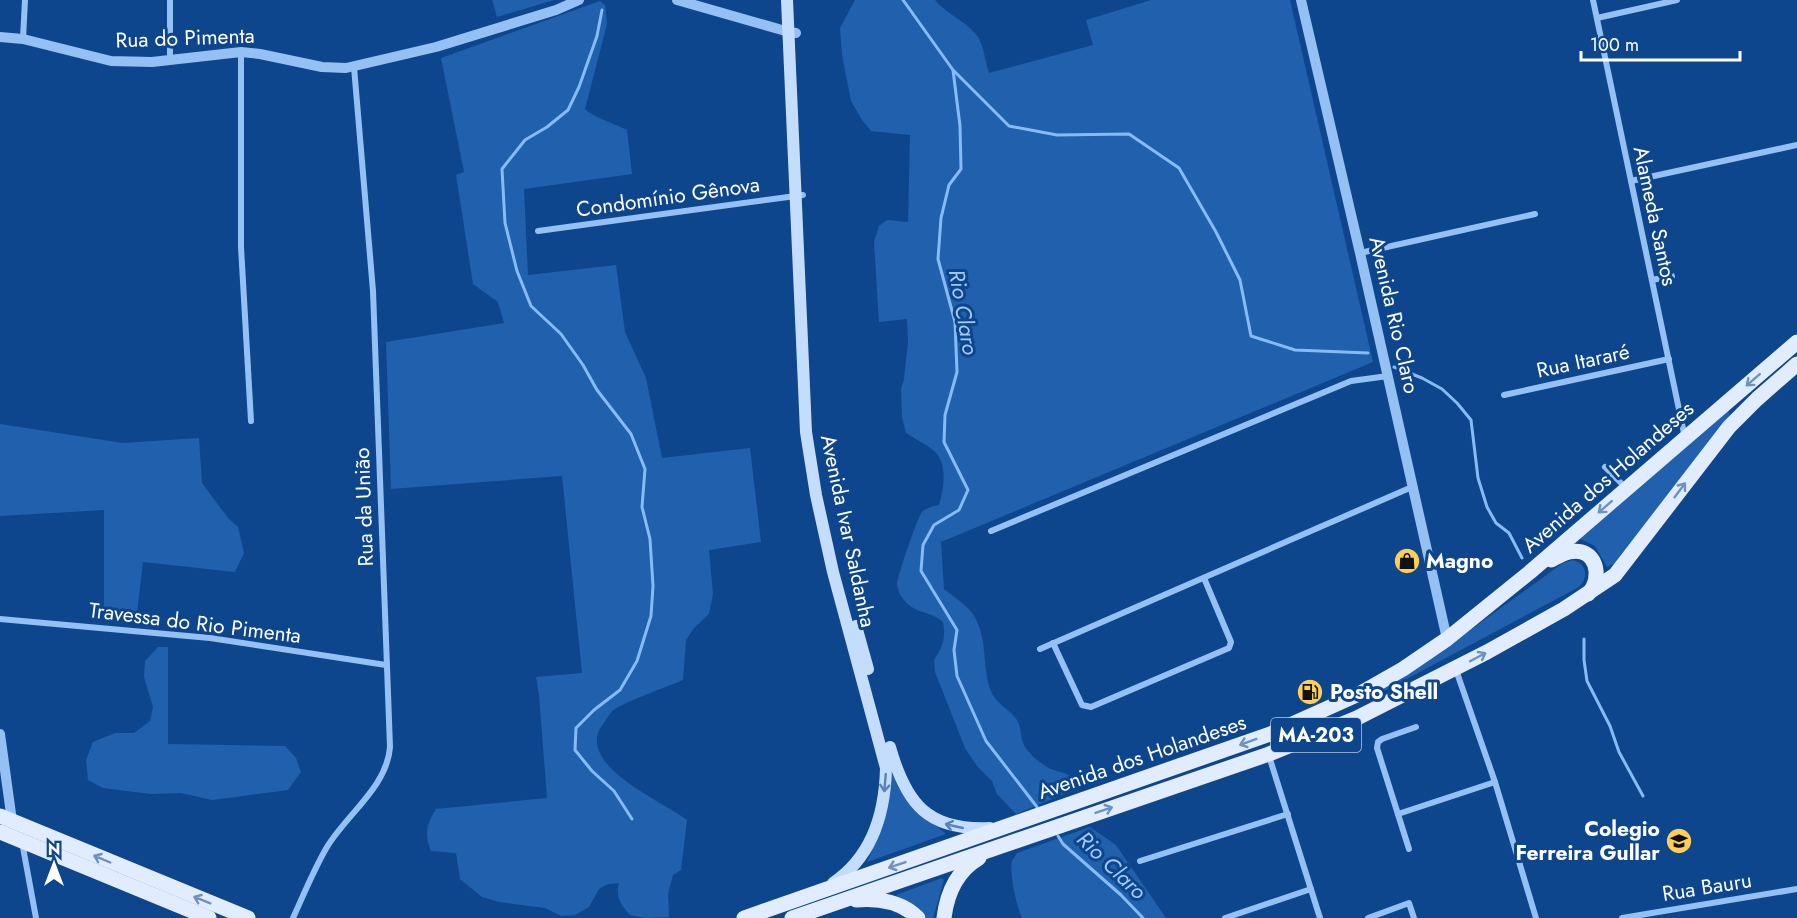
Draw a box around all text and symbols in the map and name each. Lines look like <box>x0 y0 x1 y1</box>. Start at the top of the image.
street label: Rua do Pimenta <box>115 21 255 55</box>
scale bar <box>1581 24 1740 62</box>
text: 100 m <box>1590 32 1639 58</box>
street label: Alameda Santos <box>1626 143 1684 289</box>
street label: Condomínio Gênova <box>574 169 762 225</box>
street label: Avenida Rio Claro <box>1361 234 1427 396</box>
water label: Rio Claro <box>941 267 987 358</box>
street label: Rua Itararé <box>1534 336 1633 385</box>
one-way arrow <box>1746 373 1761 387</box>
street label: Avenida dos Holandeses <box>1516 394 1700 560</box>
street label: Avenida Ivar Saldanha <box>813 432 883 630</box>
street label: Rua da União <box>347 447 381 567</box>
one-way arrow <box>1674 483 1686 499</box>
one-way arrow <box>1598 500 1613 514</box>
shop icon: Magno <box>1392 546 1422 576</box>
place label: Magno <box>1426 546 1493 576</box>
street label: Travessa do Rio Pimenta <box>87 595 303 651</box>
one-way arrow <box>1468 651 1486 662</box>
fuel station icon: Posto Shell <box>1295 677 1325 707</box>
place label: Posto Shell <box>1330 677 1438 707</box>
street label: Avenida dos Holandeses <box>1034 707 1250 807</box>
road number: MA-203 <box>1271 718 1361 752</box>
one-way arrow <box>1239 738 1258 749</box>
one-way arrow <box>879 773 890 793</box>
one-way arrow <box>1094 804 1113 815</box>
place label: Colegio Ferreira Gullar <box>1515 814 1660 868</box>
one-way arrow <box>945 820 965 831</box>
water label: Rio Claro <box>1070 824 1154 907</box>
school or university icon: Colegio Ferreira Gullar <box>1664 826 1694 856</box>
north arrow <box>24 834 84 894</box>
text: N <box>48 838 60 861</box>
one-way arrow <box>94 853 112 864</box>
one-way arrow <box>888 860 907 871</box>
street label: Rua Bauru <box>1660 865 1754 909</box>
one-way arrow <box>193 894 212 905</box>

